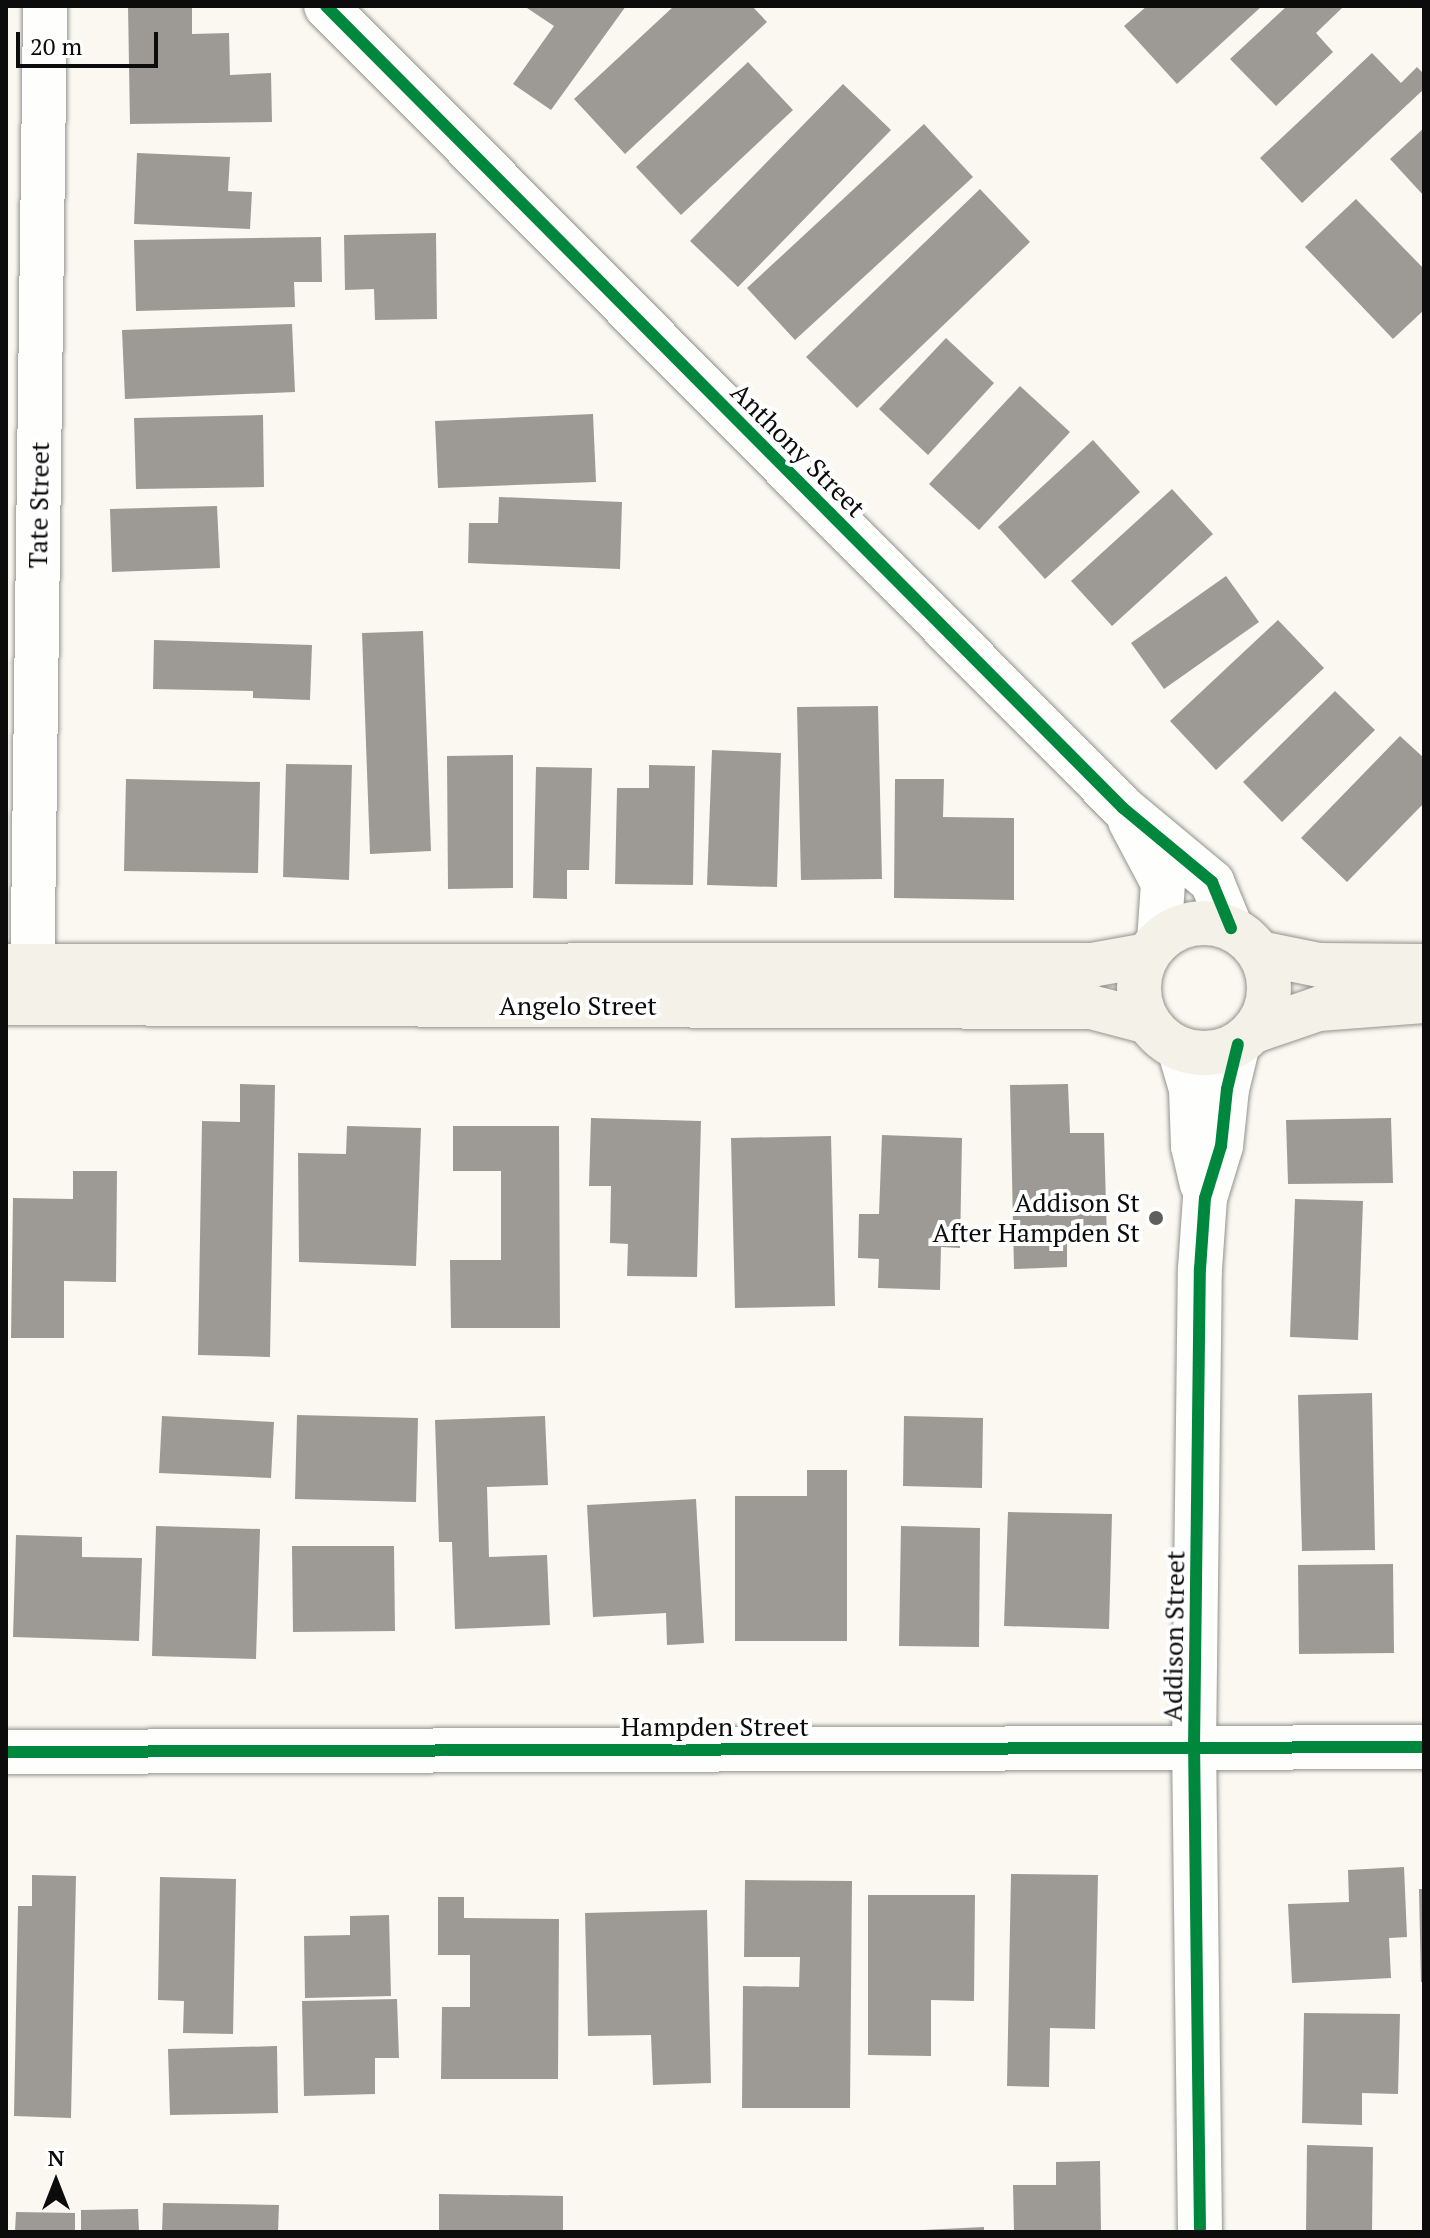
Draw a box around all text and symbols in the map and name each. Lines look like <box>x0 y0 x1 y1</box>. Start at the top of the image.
scale bar <box>20 16 162 66</box>
text: 20 m <box>30 30 82 62</box>
street label: Anthony Street <box>724 376 872 524</box>
street label: Tate Street <box>22 441 56 569</box>
street label: Angelo Street <box>499 990 657 1022</box>
place label: Addison St After Hampden St <box>933 1187 1140 1248</box>
marker: Addison St After Hampden St <box>1147 1209 1165 1227</box>
street label: Addison Street <box>1157 1550 1191 1722</box>
street label: Hampden Street <box>621 1711 809 1743</box>
north arrow <box>16 2142 96 2222</box>
text: N <box>48 2143 64 2172</box>

